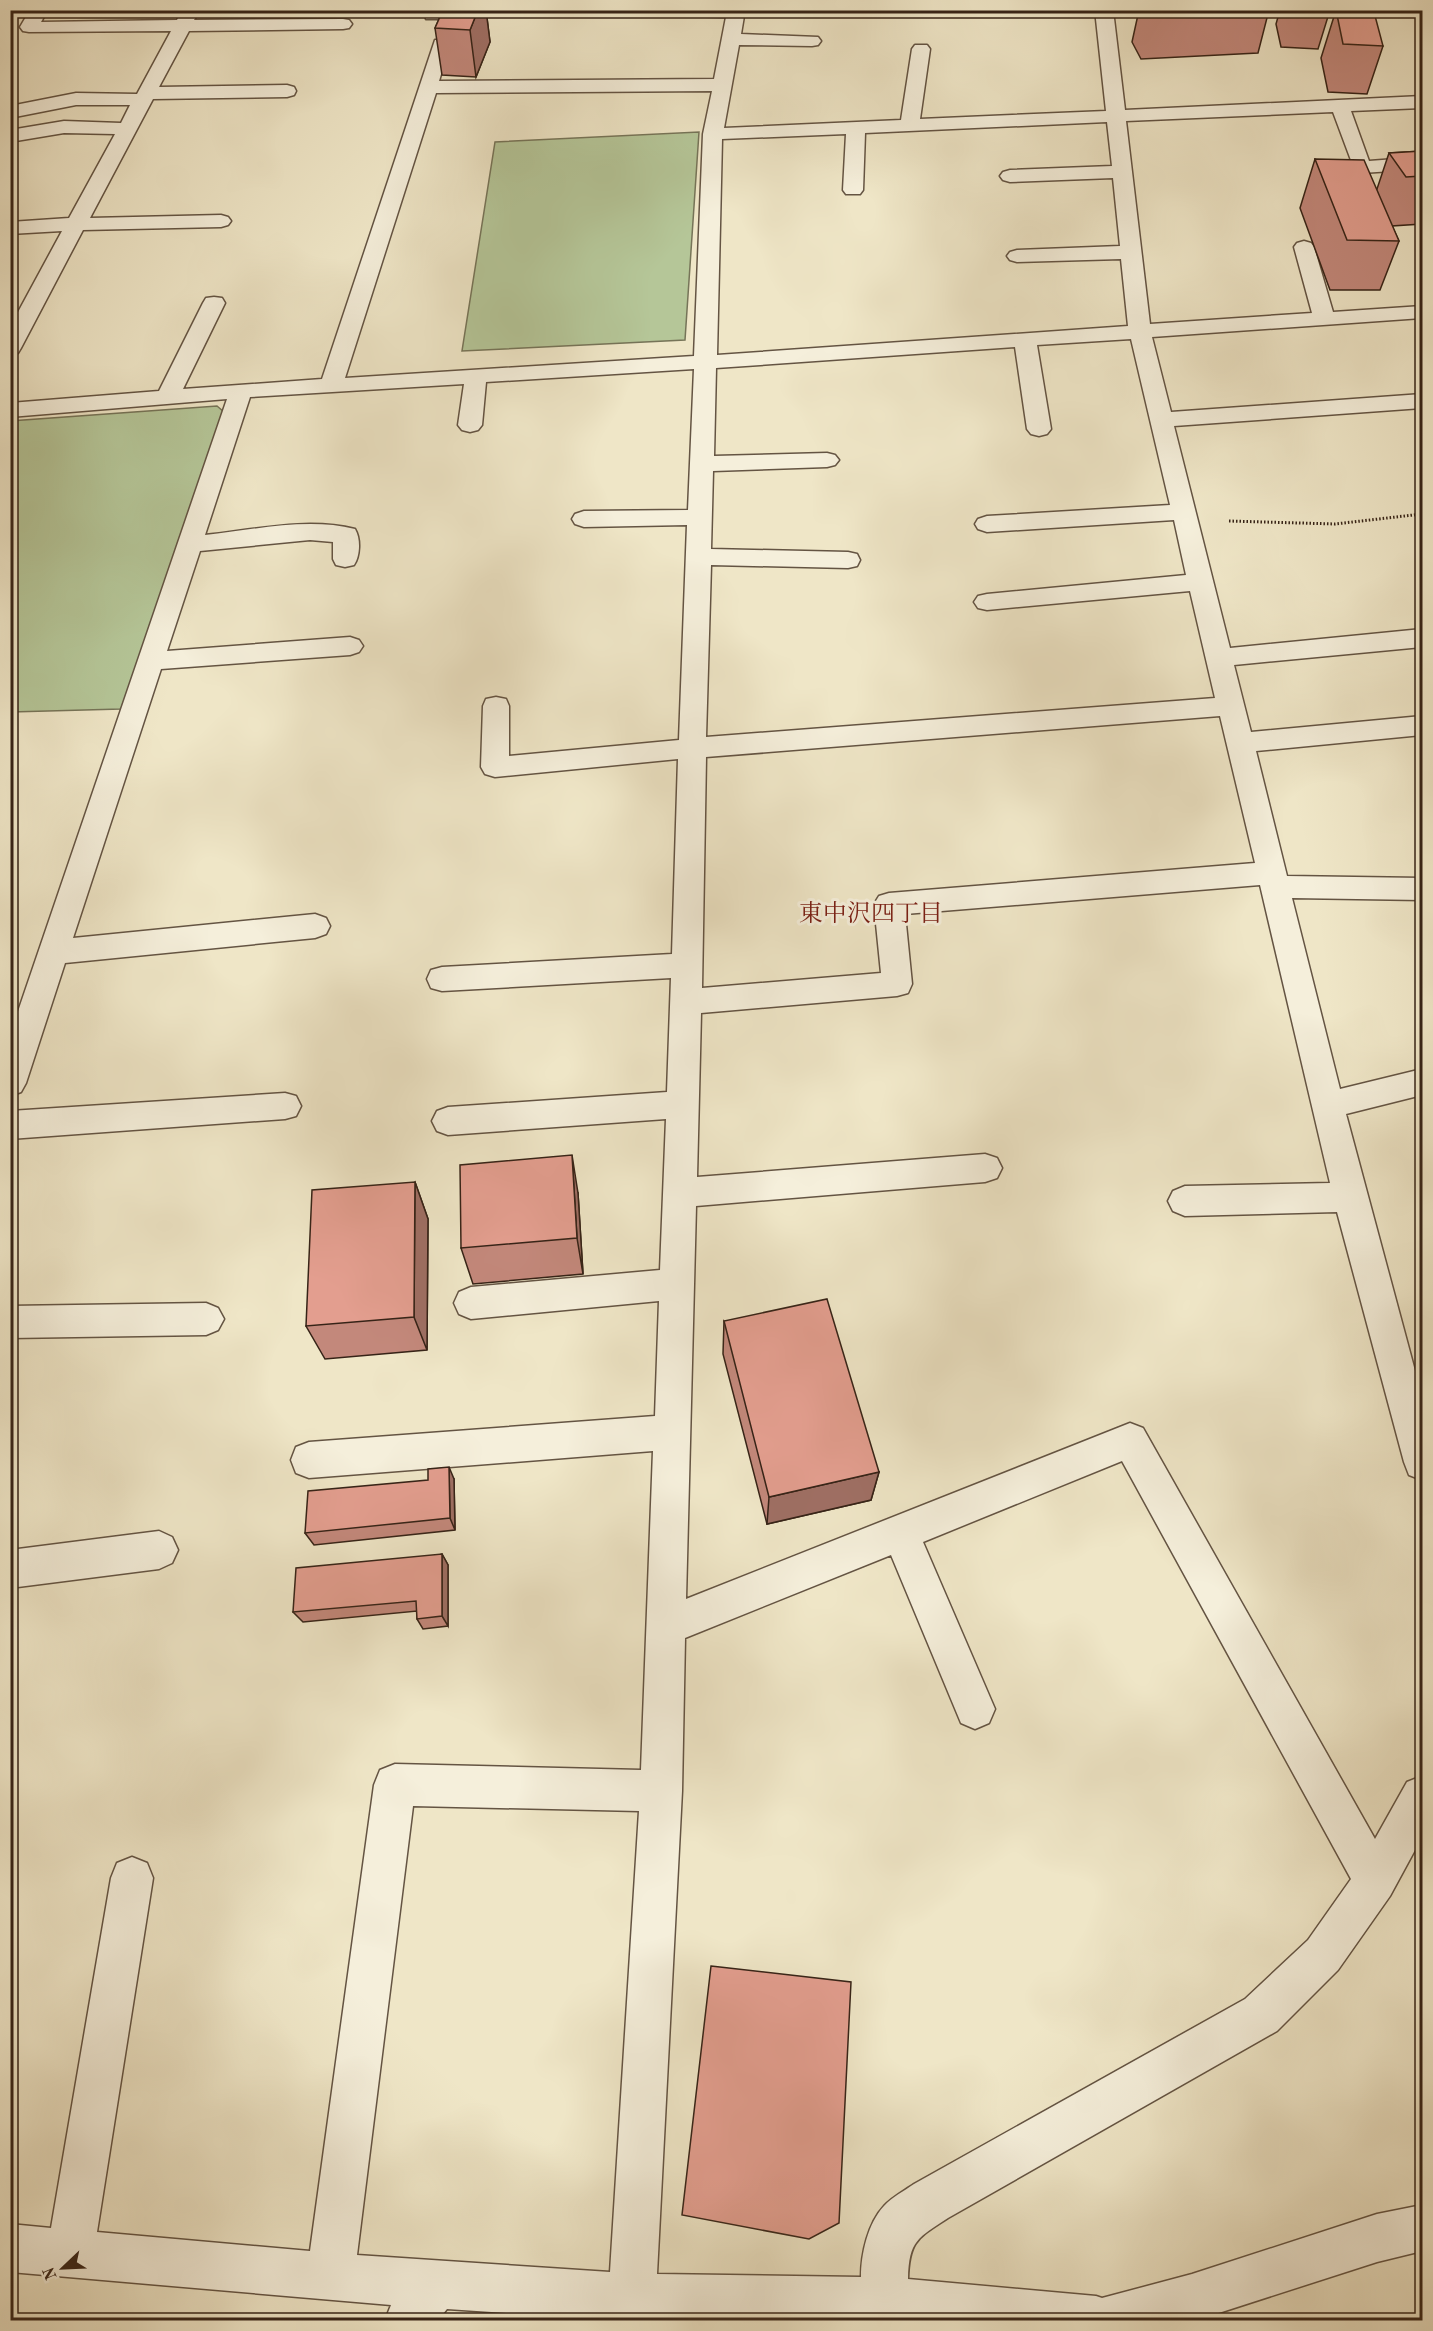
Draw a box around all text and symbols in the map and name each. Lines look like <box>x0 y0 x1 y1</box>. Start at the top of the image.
district label: 東中沢四丁目 <box>799 900 943 927</box>
north arrow <box>33 2238 93 2298</box>
text: N <box>41 2264 61 2282</box>

